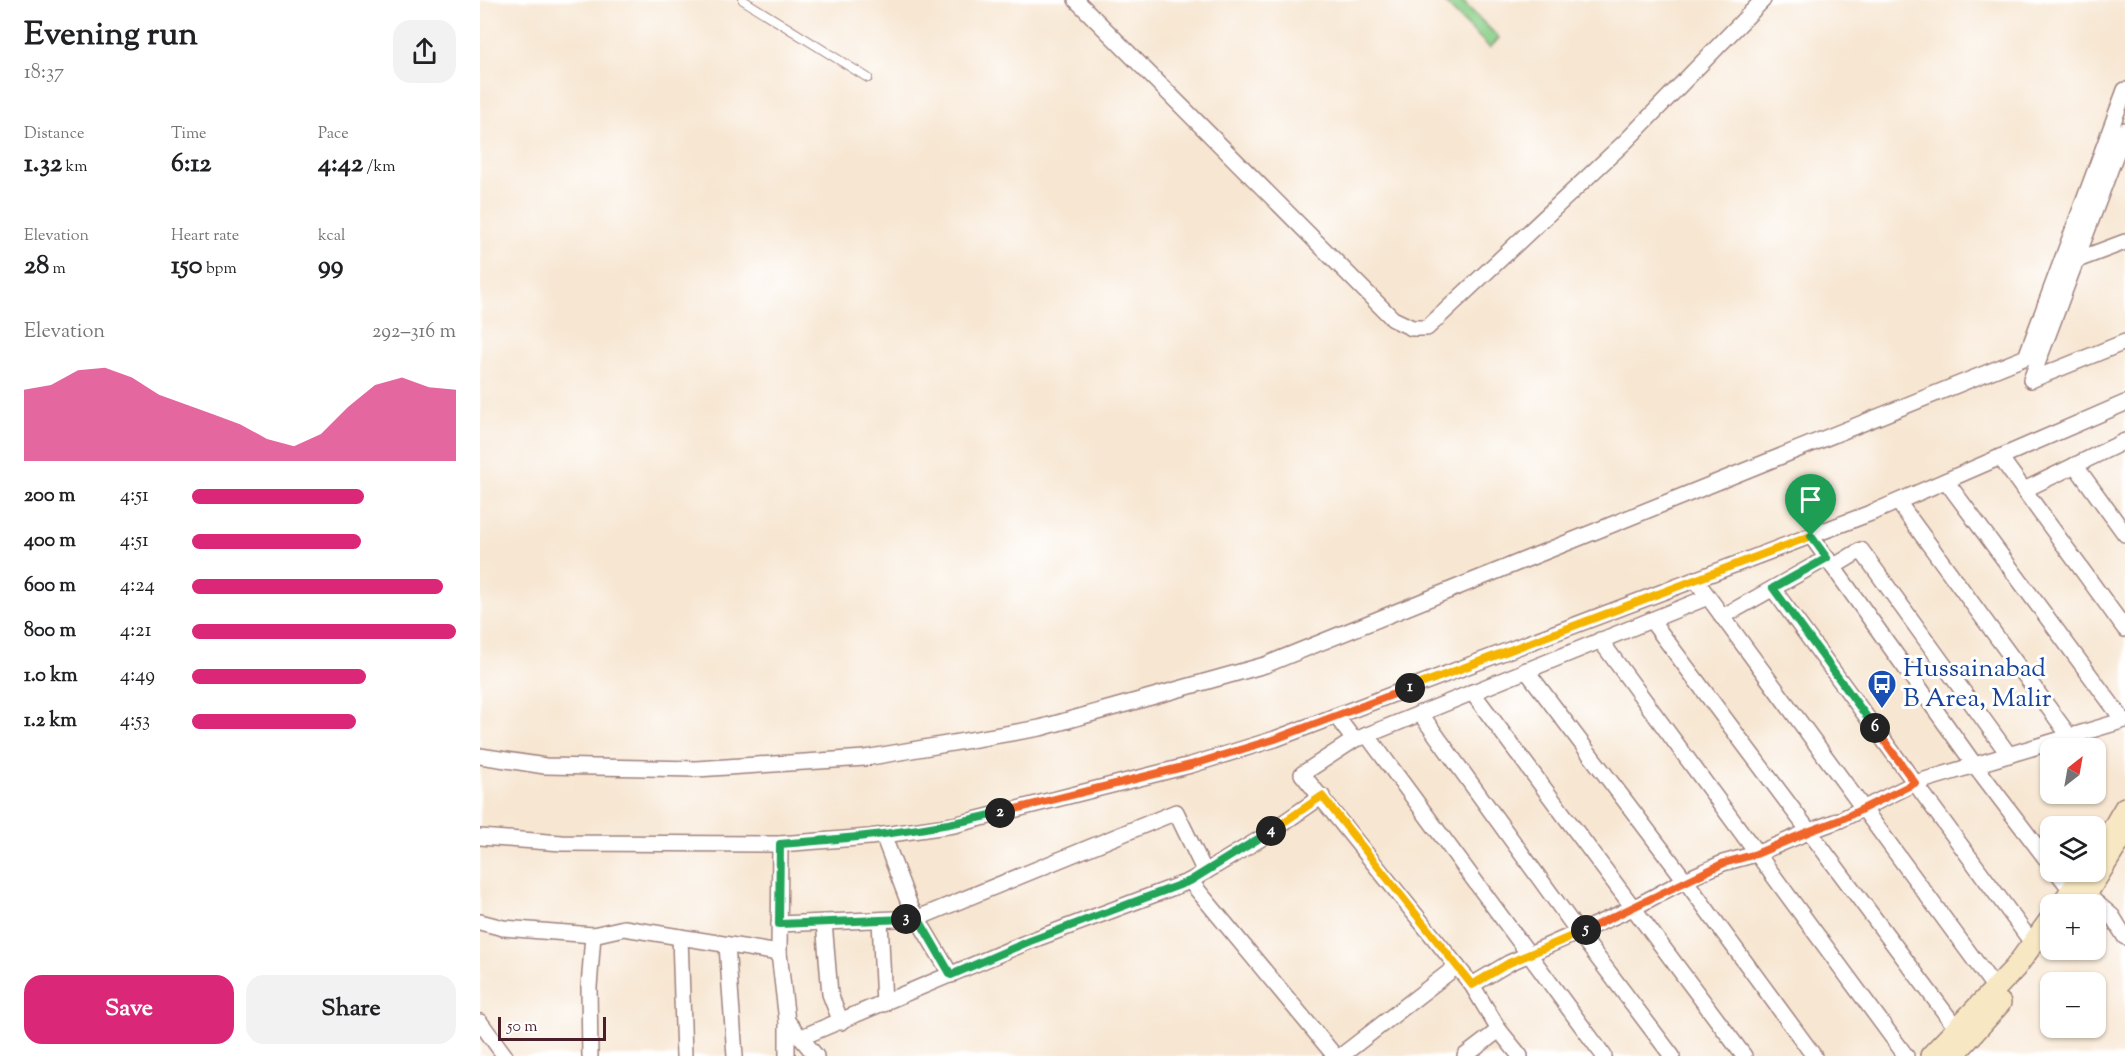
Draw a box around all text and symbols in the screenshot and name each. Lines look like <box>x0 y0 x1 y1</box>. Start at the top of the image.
text: Evening run <box>24 12 198 60</box>
button: share <box>393 20 456 83</box>
text: 18:37 <box>24 59 64 88</box>
text: Distance <box>24 123 84 146</box>
text: Time <box>171 123 207 146</box>
text: Pace <box>318 123 349 146</box>
text: 1.32 <box>24 146 62 183</box>
text: 6:12 <box>171 146 211 183</box>
text: 4:42 <box>318 146 363 183</box>
text: km <box>62 156 87 179</box>
text: /km <box>363 156 395 179</box>
text: Elevation <box>24 225 89 248</box>
text: Heart rate <box>171 225 239 248</box>
text: kcal <box>318 225 346 248</box>
text: 28 <box>24 248 49 285</box>
text: 150 <box>171 248 203 285</box>
text: 99 <box>318 248 343 285</box>
text: m <box>49 258 66 281</box>
text: bpm <box>203 258 237 281</box>
text: Elevation <box>24 318 105 347</box>
text: 292–316 m <box>372 318 456 347</box>
pin <box>1785 474 1836 536</box>
text: 200 m <box>24 482 75 511</box>
text: 4:51 <box>120 482 149 511</box>
icon: arrive <box>1794 483 1827 516</box>
text: 400 m <box>24 527 76 556</box>
text: 4:51 <box>120 527 149 556</box>
text: 600 m <box>24 572 76 601</box>
text: 4:24 <box>120 572 155 601</box>
text: 800 m <box>24 617 76 646</box>
text: 4:21 <box>120 617 151 646</box>
place label: Hussainabad B Area, Malir <box>1903 651 2052 718</box>
text: 1.0 km <box>24 662 78 691</box>
text: 4:49 <box>120 662 155 691</box>
bus stop icon: Hussainabad B Area, Malir <box>1866 668 1898 710</box>
pin: 1 <box>1395 673 1425 703</box>
text: 1 <box>1407 676 1413 699</box>
text: 1.2 km <box>24 707 77 736</box>
text: 4:53 <box>120 707 150 736</box>
pin: 6 <box>1860 713 1890 743</box>
text: 6 <box>1871 716 1879 739</box>
north arrow <box>2040 738 2106 804</box>
map controls <box>2040 738 2106 1038</box>
pin: 2 <box>985 798 1015 828</box>
text: 2 <box>996 801 1004 824</box>
pin: 4 <box>1256 816 1286 846</box>
button: layers <box>2040 816 2106 882</box>
text: 4 <box>1267 819 1275 842</box>
button: + <box>2040 894 2106 960</box>
pin: 3 <box>891 904 921 934</box>
text: 3 <box>903 907 909 930</box>
pin: 5 <box>1571 915 1601 945</box>
text: 5 <box>1583 918 1589 941</box>
button: − <box>2040 972 2106 1038</box>
button: Save <box>24 975 234 1044</box>
button: Share <box>246 975 456 1044</box>
scale bar <box>498 1014 606 1042</box>
text: 50 m <box>507 1016 538 1039</box>

